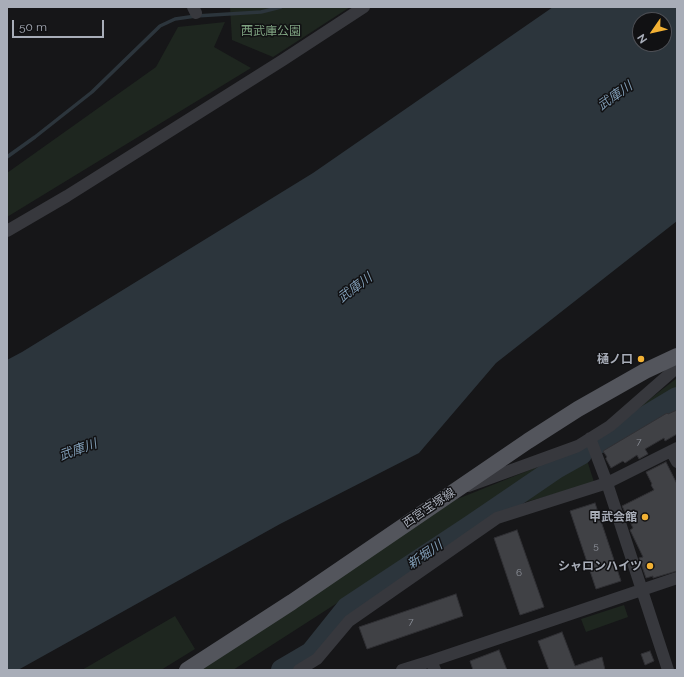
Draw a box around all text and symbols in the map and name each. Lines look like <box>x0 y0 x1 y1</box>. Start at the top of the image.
scale bar <box>14 12 106 38</box>
north arrow <box>632 12 672 52</box>
text: 50 m <box>19 20 47 34</box>
park label: 西武庫公園 <box>241 24 301 38</box>
text: N <box>635 31 650 46</box>
water label: 武庫川 <box>595 78 635 114</box>
water label: 武庫川 <box>335 270 375 306</box>
place label: 樋ノ口 <box>597 352 633 366</box>
marker: 樋ノ口 <box>636 354 646 364</box>
water label: 武庫川 <box>57 436 99 464</box>
house number: 7 <box>636 436 642 448</box>
street label: 西宮宝塚線 <box>400 485 458 531</box>
place label: 甲武会館 <box>589 510 637 524</box>
marker: 甲武会館 <box>640 512 650 522</box>
water label: 新堀川 <box>404 538 446 572</box>
house number: 5 <box>593 540 599 552</box>
place label: シャロンハイツ <box>558 559 642 573</box>
marker: シャロンハイツ <box>645 561 655 571</box>
house number: 6 <box>516 567 522 579</box>
house number: 7 <box>408 616 414 628</box>

